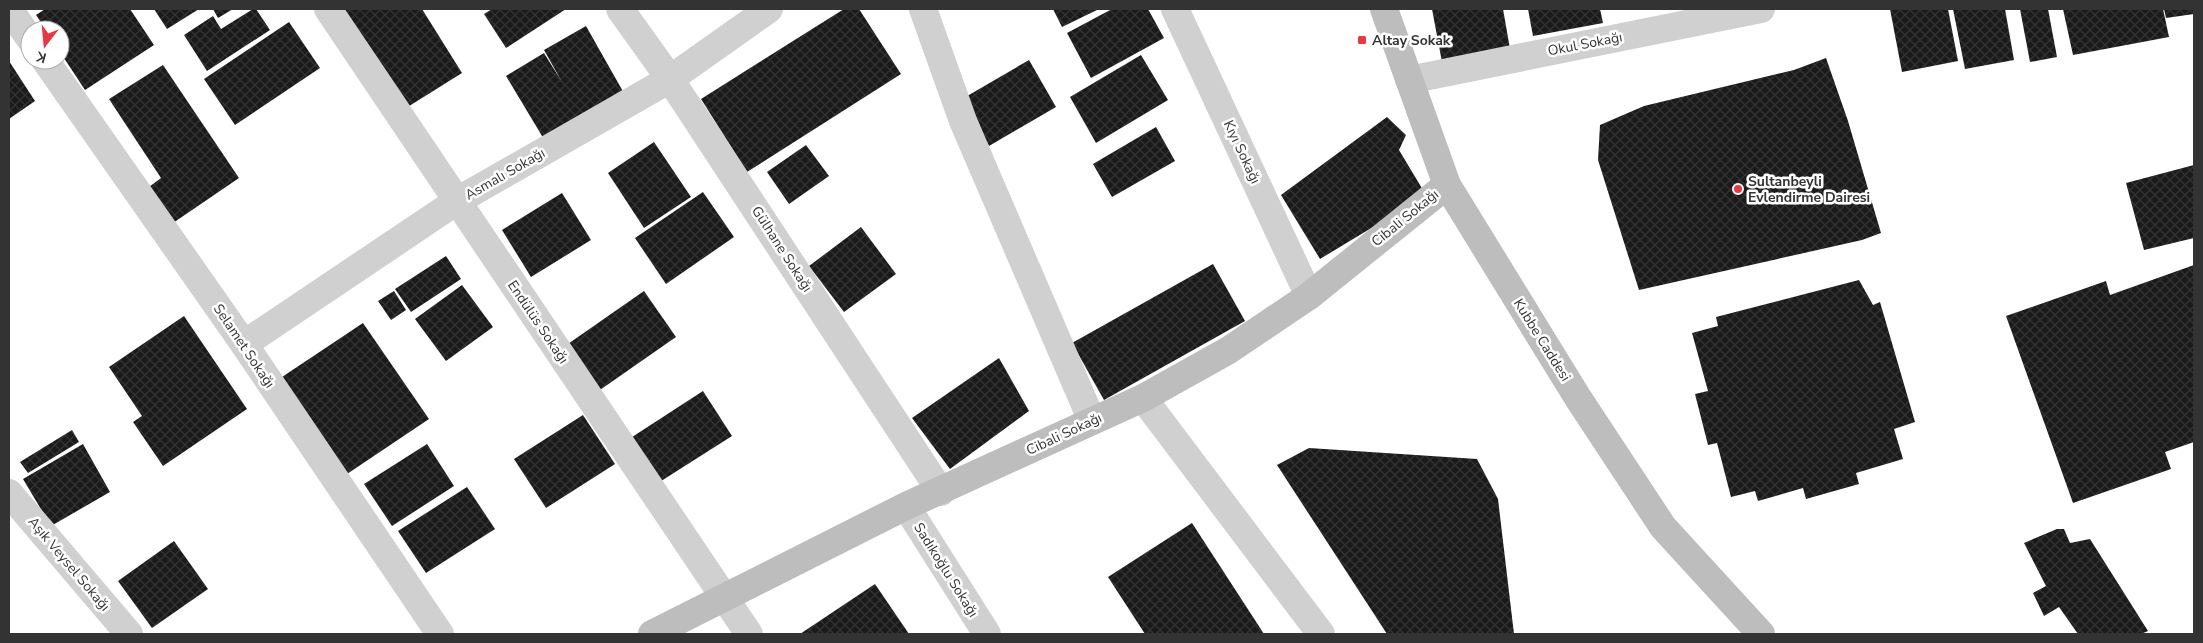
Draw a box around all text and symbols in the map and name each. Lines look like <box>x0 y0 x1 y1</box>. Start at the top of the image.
north arrow <box>20 20 70 70</box>
street label: Okul Sokağı <box>1546 27 1624 61</box>
place label: Altay Sokak <box>1372 31 1451 50</box>
marker: Altay Sokak <box>1356 34 1368 46</box>
text: K <box>34 46 49 67</box>
street label: Kıyı Sokağı <box>1219 117 1265 187</box>
street label: Asmalı Sokağı <box>462 143 548 205</box>
place label: Sultanbeyli Evlendirme Dairesi <box>1748 172 1870 207</box>
marker: Sultanbeyli Evlendirme Dairesi <box>1732 183 1744 195</box>
street label: Cibali Sokağı <box>1367 185 1443 251</box>
street label: Gülhane Sokağı <box>747 202 817 296</box>
street label: Endülüs Sokağı <box>503 277 573 367</box>
street label: Kubbe Caddesi <box>1509 295 1575 385</box>
street label: Selamet Sokağı <box>209 300 279 392</box>
street label: Cibali Sokağı <box>1023 408 1105 460</box>
street label: Aşık Veysel Sokağı <box>24 513 114 615</box>
street label: Sadıkoğlu Sokağı <box>909 519 983 621</box>

